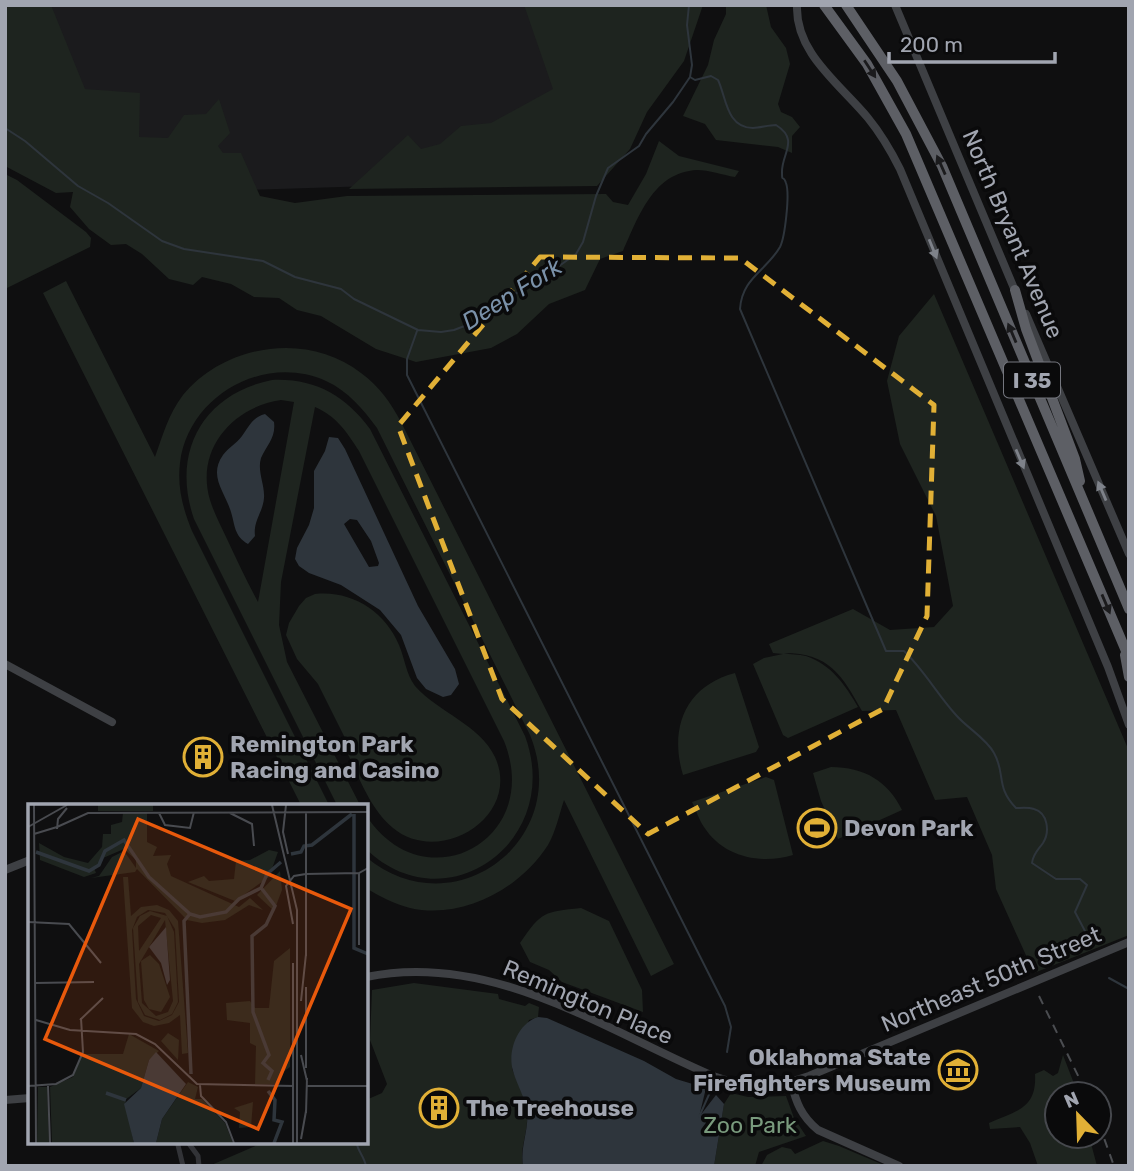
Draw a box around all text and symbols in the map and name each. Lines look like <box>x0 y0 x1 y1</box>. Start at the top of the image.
scale bar <box>889 21 1055 65</box>
text: 200 m <box>900 32 963 57</box>
one-way arrow <box>864 60 877 79</box>
street label: North Bryant Avenue <box>956 125 1070 343</box>
one-way arrow <box>935 155 947 175</box>
one-way arrow <box>927 238 938 259</box>
water label: Deep Fork <box>457 252 568 336</box>
one-way arrow <box>1006 323 1018 343</box>
road number: I 35 <box>1004 362 1060 398</box>
one-way arrow <box>1014 449 1026 469</box>
one-way arrow <box>1096 481 1108 501</box>
one-way arrow <box>1100 594 1111 615</box>
place label: Remington Park Racing and Casino <box>230 730 440 784</box>
building icon: Remington Park Racing and Casino <box>182 736 224 778</box>
inset map <box>28 804 368 1143</box>
sports icon: Devon Park <box>796 807 838 849</box>
place label: Devon Park <box>844 814 974 842</box>
street label: Northeast 50th Street <box>877 920 1105 1038</box>
street label: Remington Place <box>499 954 677 1050</box>
place label: Oklahoma State Firefighters Museum <box>693 1043 931 1097</box>
museum icon: Oklahoma State Firefighters Museum <box>937 1049 979 1091</box>
north arrow <box>1043 1080 1113 1150</box>
building icon: The Treehouse <box>418 1087 460 1129</box>
text: N <box>1061 1087 1082 1113</box>
place label: The Treehouse <box>466 1094 634 1122</box>
park label: Zoo Park <box>703 1111 797 1139</box>

